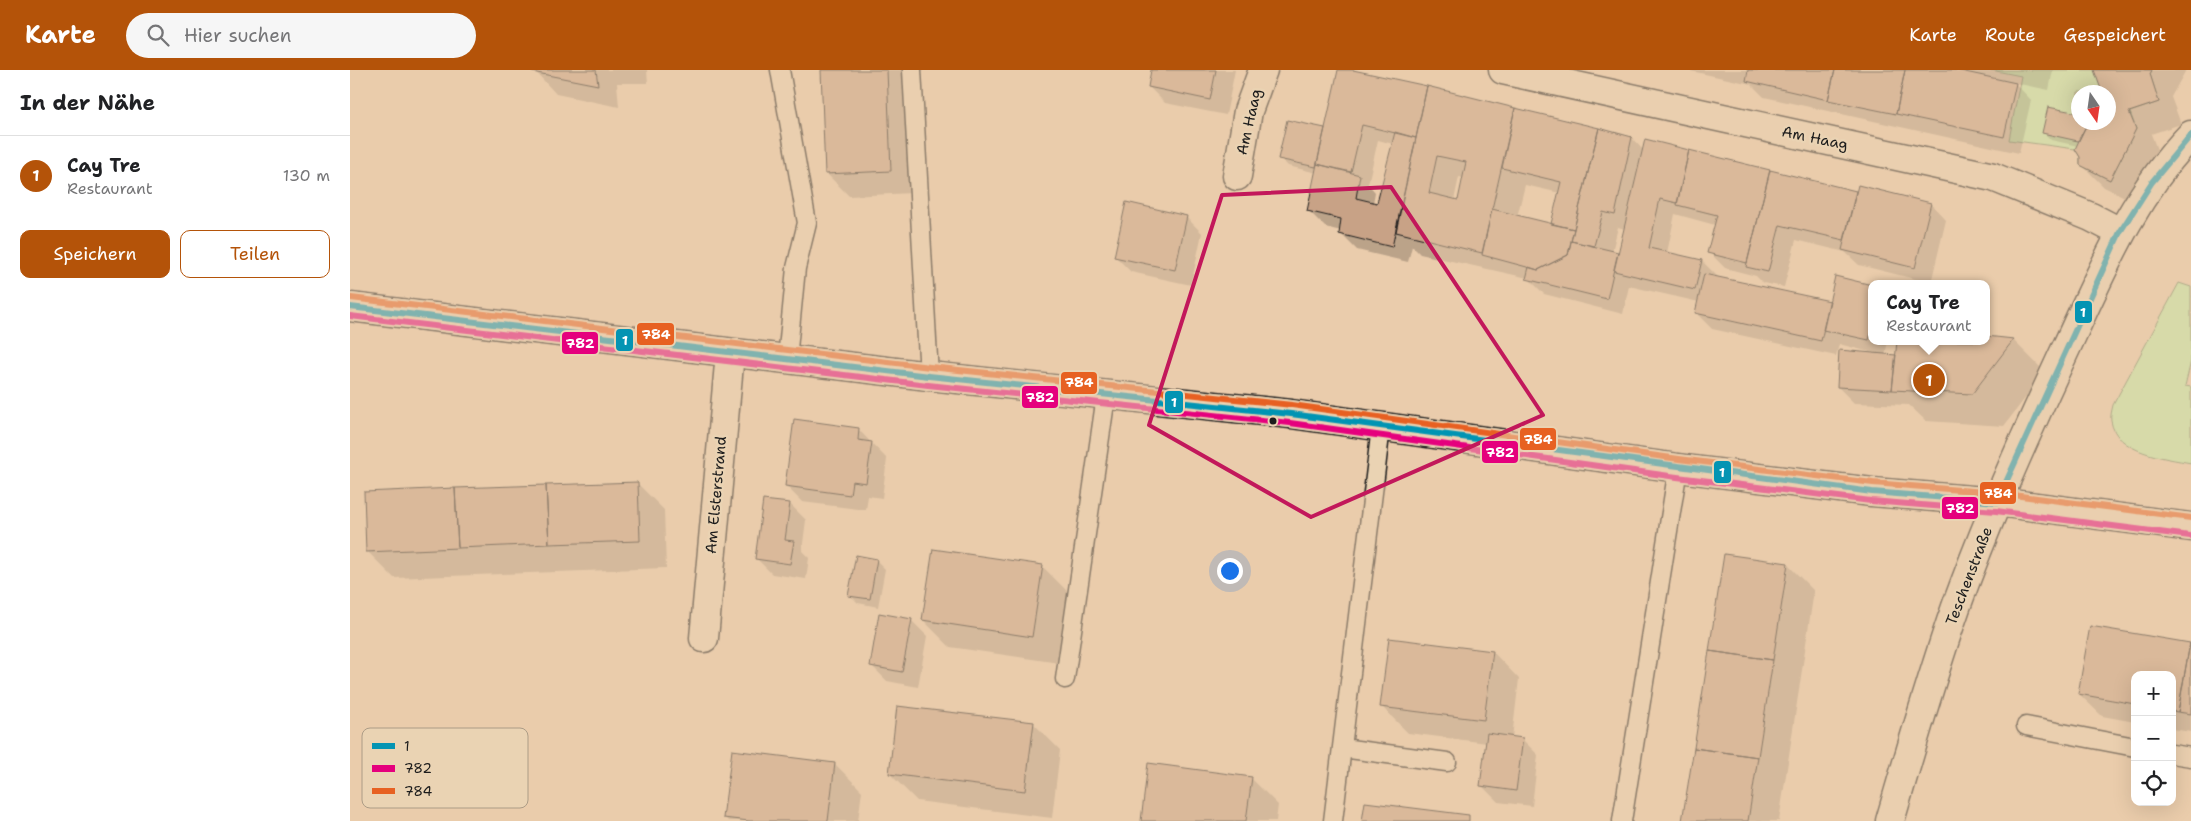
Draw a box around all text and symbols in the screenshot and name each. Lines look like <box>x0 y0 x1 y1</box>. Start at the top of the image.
search box <box>126 13 476 58</box>
text: Karte <box>25 19 96 51</box>
icon: search <box>144 21 172 49</box>
text: Hier suchen <box>184 23 291 48</box>
text: Karte <box>1909 23 1957 47</box>
text: Route <box>1985 23 2036 47</box>
text: Gespeichert <box>2064 23 2166 47</box>
north arrow <box>2071 85 2116 130</box>
street label: Am Haag <box>1232 87 1266 157</box>
text: In der Nähe <box>20 89 155 117</box>
street label: Am Haag <box>1780 121 1850 155</box>
text: Cay Tre <box>67 153 141 178</box>
text: 1 <box>32 165 40 186</box>
text: 130 m <box>283 165 330 186</box>
text: Restaurant <box>67 178 153 199</box>
button: Speichern <box>20 230 170 278</box>
button: Teilen <box>180 230 330 278</box>
popup <box>1868 280 1990 345</box>
text: Cay Tre <box>1886 290 1960 315</box>
line badge: 1 <box>2074 300 2093 324</box>
text: 1 <box>2080 303 2086 321</box>
text: Restaurant <box>1886 315 1972 336</box>
line badge: 784 <box>636 322 675 346</box>
text: 784 <box>641 325 671 343</box>
line badge: 1 <box>615 328 634 352</box>
line badge: 782 <box>561 331 599 355</box>
text: 1 <box>622 331 628 349</box>
text: 782 <box>565 334 595 352</box>
pin: 1 <box>1913 361 1945 399</box>
line badge: 784 <box>1060 371 1098 395</box>
text: 784 <box>1064 373 1094 391</box>
line badge: 782 <box>1021 385 1059 409</box>
text: 782 <box>1025 388 1055 406</box>
line badge: 1 <box>1164 390 1184 414</box>
text: 1 <box>1171 393 1177 411</box>
unlabelled marker <box>1268 416 1278 426</box>
line badge: 784 <box>1519 427 1557 451</box>
text: 784 <box>1523 430 1553 448</box>
street label: Am Elsterstrand <box>701 435 731 555</box>
line badge: 782 <box>1481 440 1519 464</box>
text: 782 <box>1485 443 1515 461</box>
line badge: 1 <box>1713 460 1732 484</box>
text: 1 <box>1719 463 1725 481</box>
line badge: 784 <box>1979 481 2017 505</box>
text: 784 <box>1983 484 2013 502</box>
line badge: 782 <box>1941 496 1979 520</box>
text: 782 <box>1945 499 1975 517</box>
street label: Teschenstraße <box>1941 524 1997 628</box>
your location <box>1217 558 1243 584</box>
map controls <box>2131 671 2176 806</box>
button: + <box>2131 671 2176 716</box>
button: − <box>2131 716 2176 761</box>
legend <box>362 728 528 808</box>
text: 1 <box>404 737 410 755</box>
text: 782 <box>404 759 432 777</box>
button: locate <box>2131 761 2176 806</box>
text: 784 <box>404 782 432 800</box>

